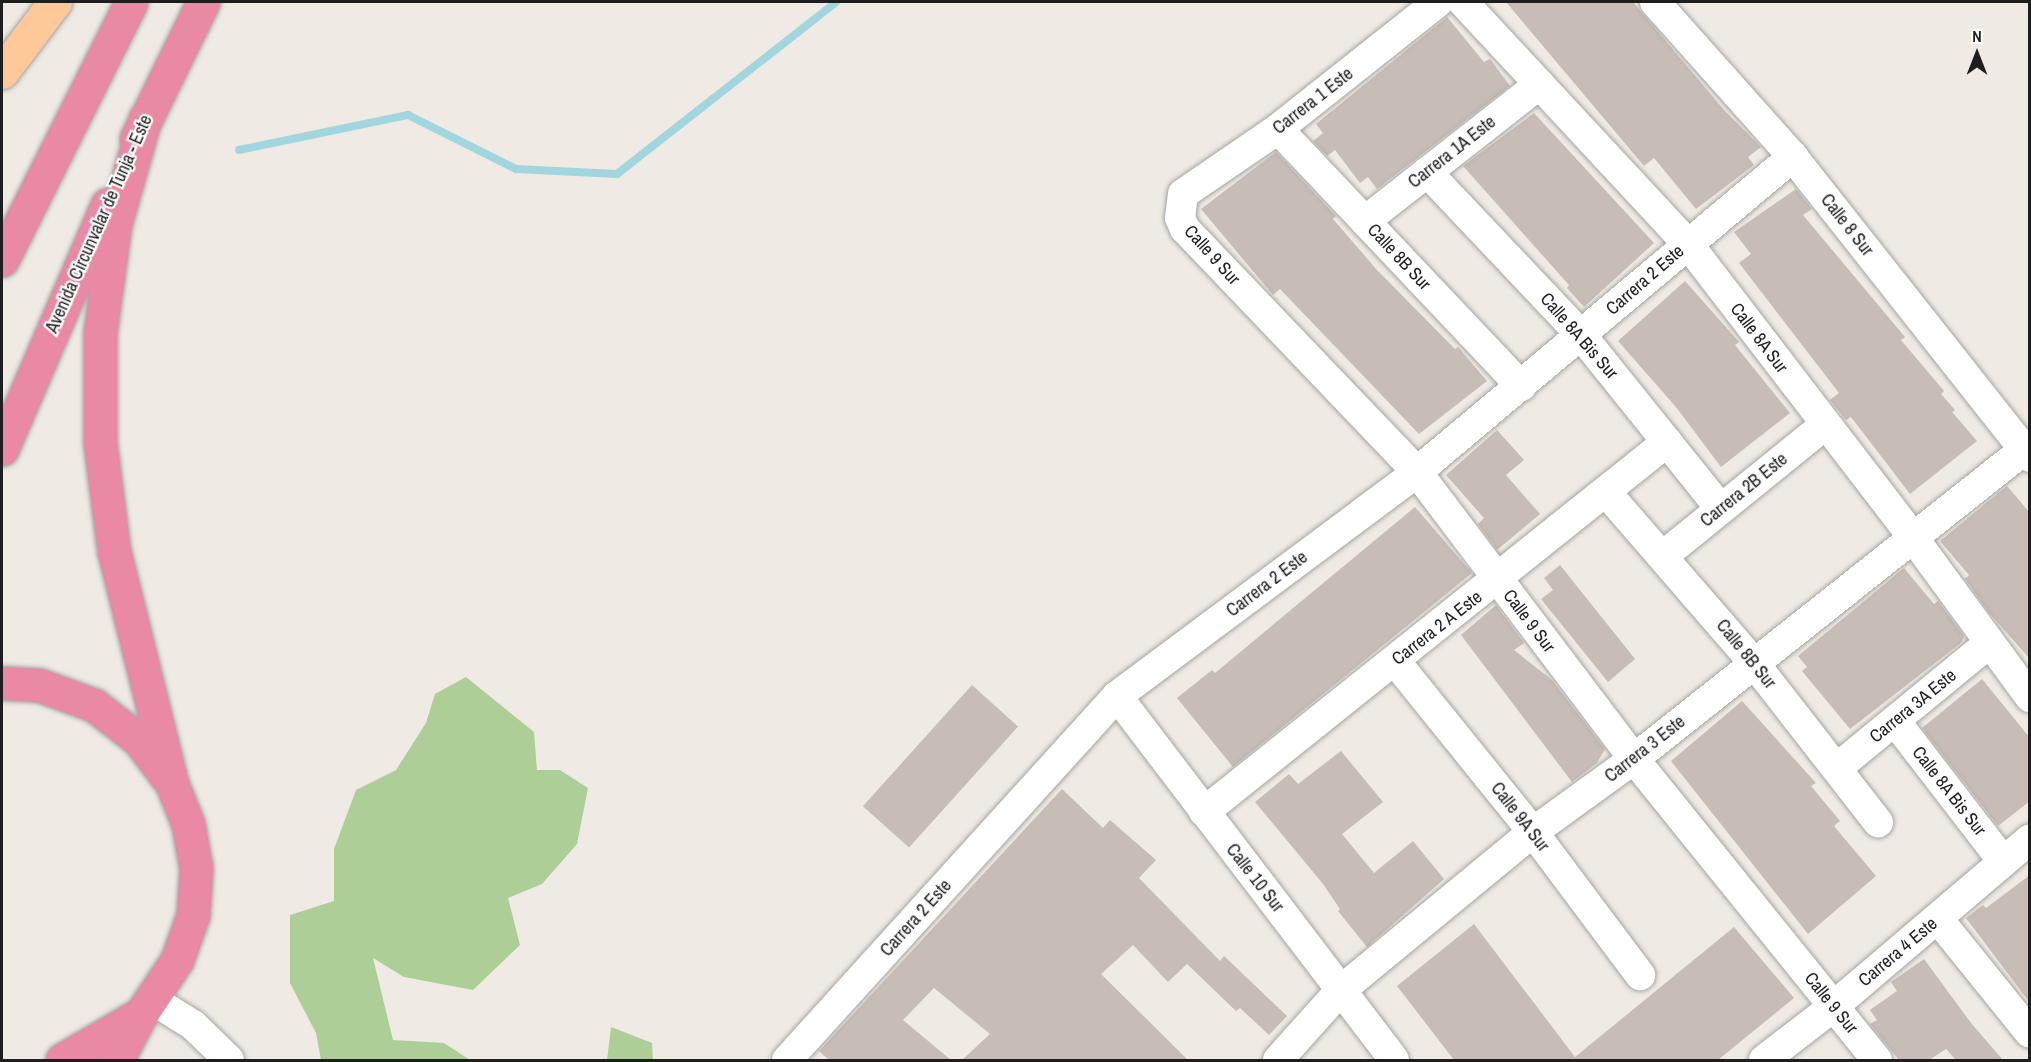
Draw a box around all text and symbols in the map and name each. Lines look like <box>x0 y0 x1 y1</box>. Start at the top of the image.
north arrow <box>1947 24 2007 84</box>
text: N <box>1972 25 1982 47</box>
street label: Carrera 1 Este <box>1269 63 1357 139</box>
street label: Carrera 1A Este <box>1404 111 1500 193</box>
street label: Avenida Circunvalar de Tunja - Este <box>41 112 157 336</box>
street label: Calle 8 Sur <box>1816 190 1878 260</box>
street label: Calle 8B Sur <box>1363 219 1435 295</box>
street label: Calle 9 Sur <box>1180 221 1244 289</box>
street label: Carrera 2 Este <box>1602 240 1688 320</box>
street label: Calle 8A Bis Sur <box>1535 288 1623 384</box>
street label: Calle 8A Sur <box>1725 298 1793 378</box>
street label: Carrera 2B Este <box>1696 448 1792 532</box>
street label: Carrera 2 Este <box>1222 546 1312 622</box>
street label: Calle 9 Sur <box>1498 585 1560 657</box>
street label: Carrera 2 A Este <box>1387 586 1487 670</box>
street label: Calle 8B Sur <box>1712 615 1780 693</box>
street label: Carrera 3A Este <box>1865 664 1961 748</box>
street label: Carrera 3 Este <box>1601 711 1689 787</box>
street label: Calle 8A Bis Sur <box>1907 742 1991 840</box>
street label: Calle 9A Sur <box>1486 778 1554 856</box>
street label: Calle 10 Sur <box>1221 839 1289 917</box>
street label: Carrera 2 Este <box>876 875 956 961</box>
street label: Carrera 4 Este <box>1854 913 1942 991</box>
street label: Calle 9 Sur <box>1800 968 1862 1038</box>

